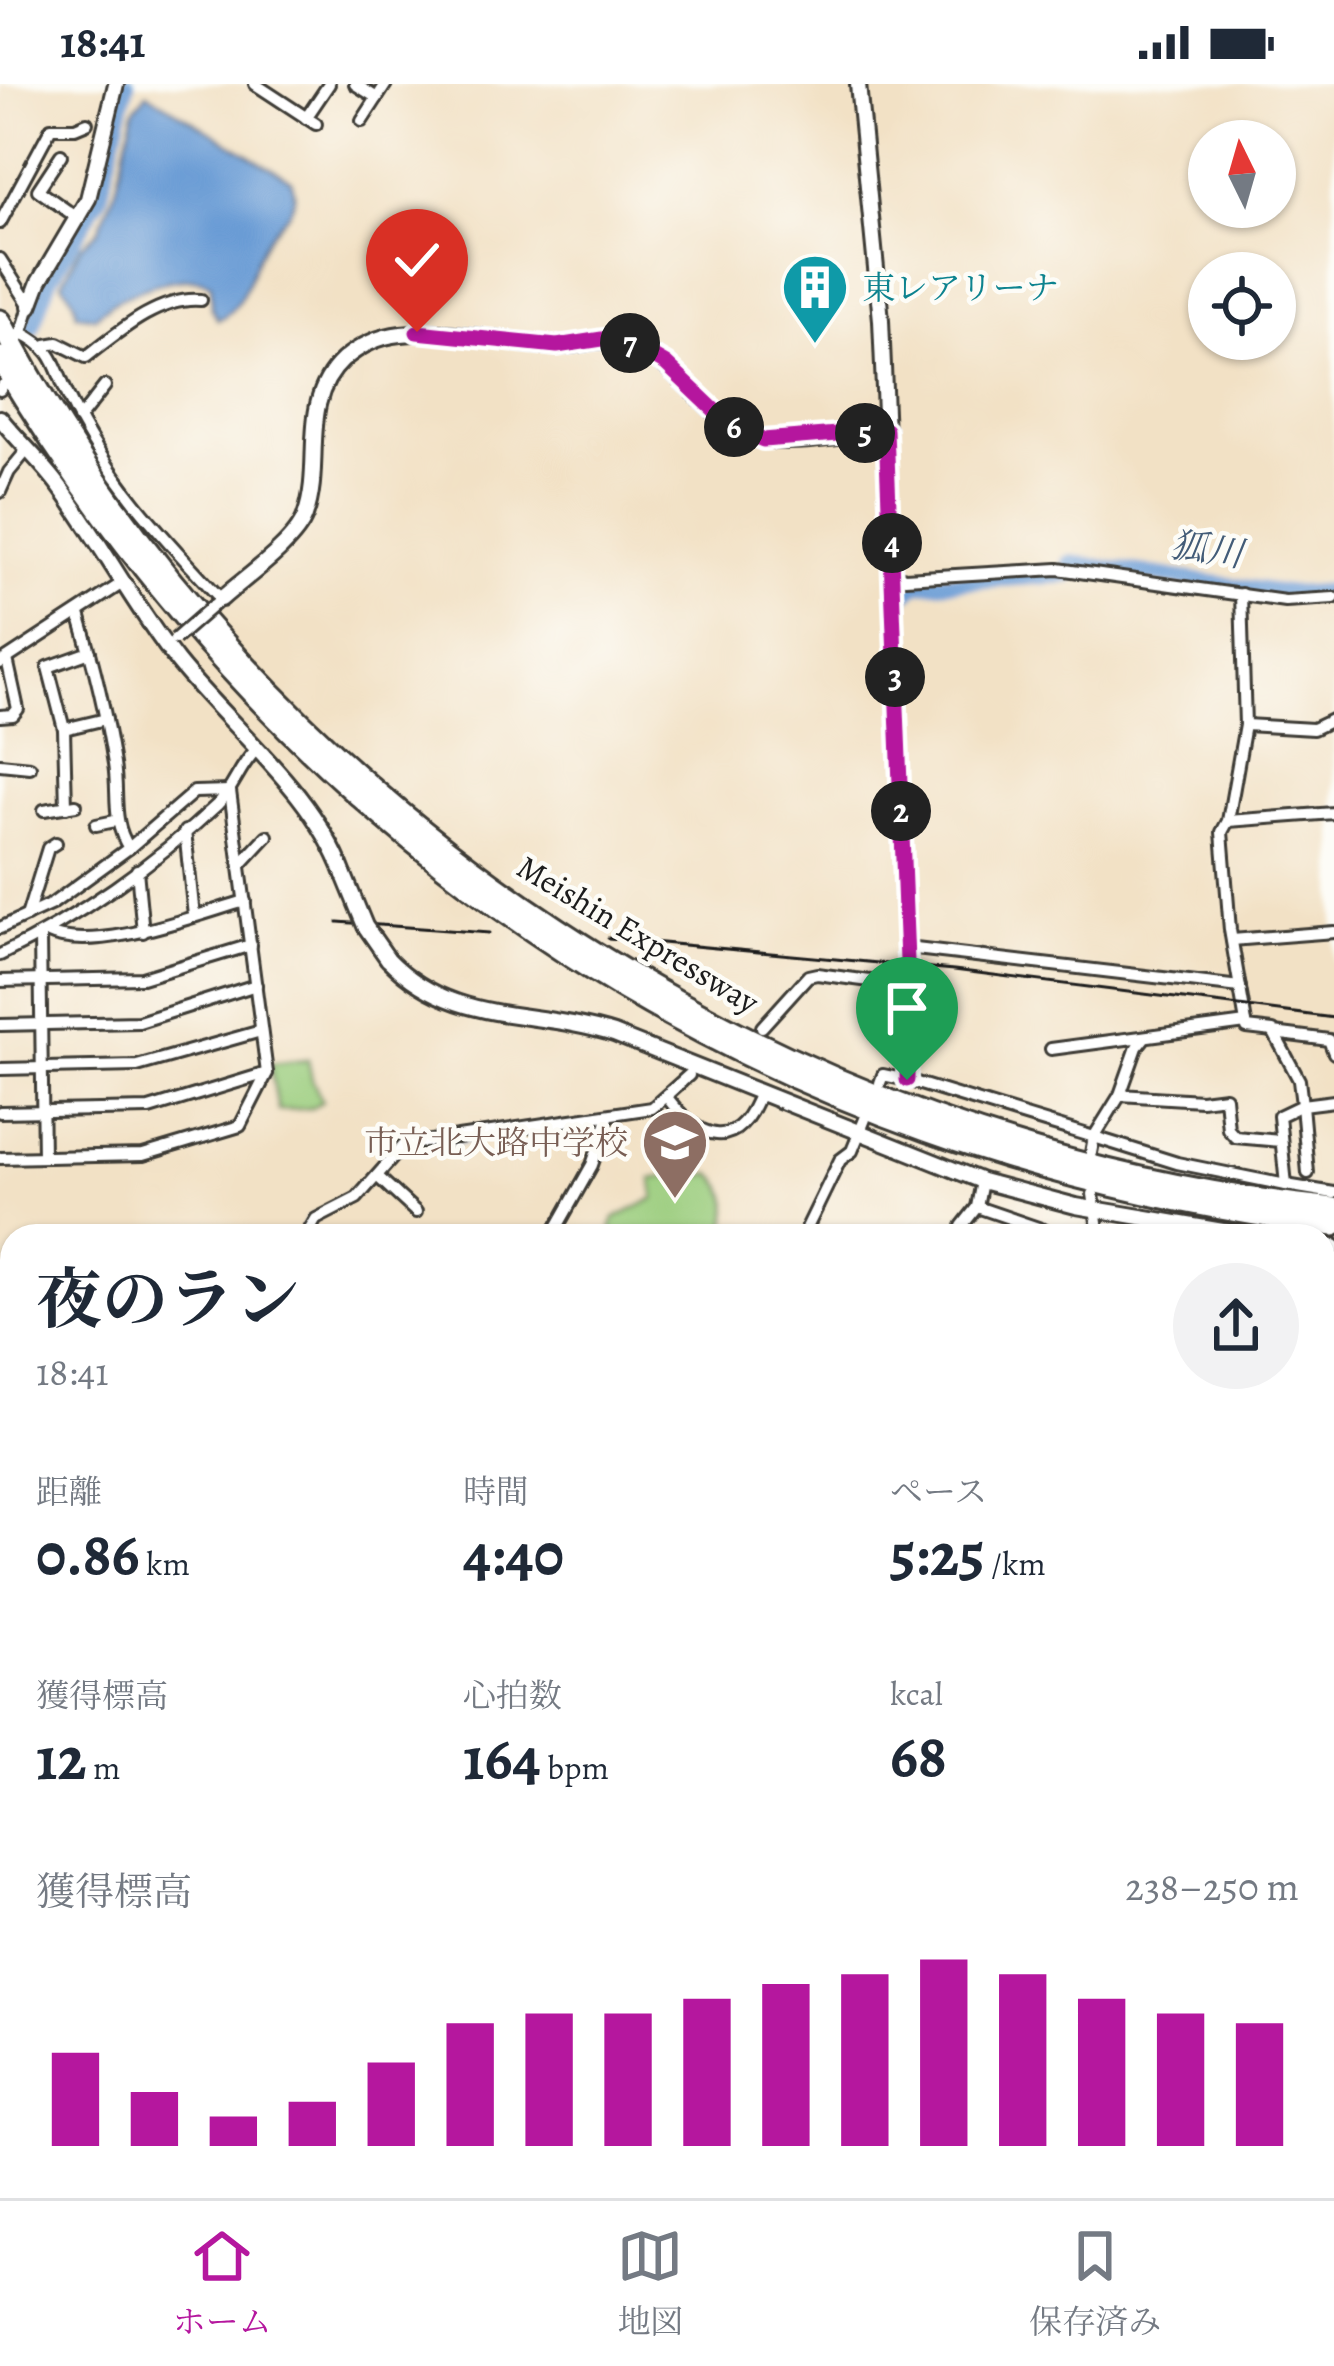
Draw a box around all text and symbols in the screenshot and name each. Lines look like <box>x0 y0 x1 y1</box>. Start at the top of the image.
text: 18:41 <box>60 11 146 73</box>
north arrow <box>1188 120 1296 228</box>
map controls <box>1188 120 1296 360</box>
pin <box>366 209 468 332</box>
icon: check <box>384 227 450 293</box>
building icon: 東レアリーナ <box>780 252 850 346</box>
button: locate <box>1188 252 1296 360</box>
place label: 東レアリーナ <box>862 265 1059 310</box>
pin: 7 <box>600 313 660 373</box>
text: 7 <box>623 320 637 365</box>
pin: 6 <box>704 397 764 457</box>
pin: 5 <box>835 403 895 463</box>
text: 6 <box>726 404 742 449</box>
text: 5 <box>858 410 872 455</box>
pin: 4 <box>862 513 922 573</box>
text: 4 <box>884 520 900 565</box>
water label: 狐川 <box>1168 520 1250 579</box>
pin: 3 <box>865 647 925 707</box>
text: 3 <box>888 654 902 699</box>
pin: 2 <box>871 781 931 841</box>
text: 2 <box>893 788 909 833</box>
street label: Meishin Expressway <box>509 844 768 1024</box>
pin <box>856 957 958 1080</box>
icon: arrive <box>874 975 940 1041</box>
school or university icon: 市立北大路中学校 <box>640 1107 710 1201</box>
place label: 市立北大路中学校 <box>364 1120 628 1165</box>
text: 夜のラン <box>36 1255 300 1345</box>
button: share <box>1173 1263 1299 1389</box>
text: 18:41 <box>36 1345 109 1398</box>
text: 距離 <box>36 1469 102 1514</box>
text: 時間 <box>463 1469 529 1514</box>
text: ペース <box>890 1469 987 1514</box>
text: 0.86 <box>36 1514 140 1596</box>
text: 4:40 <box>463 1514 564 1596</box>
text: 5:25 <box>890 1514 985 1596</box>
text: km <box>140 1541 190 1586</box>
text: /km <box>985 1541 1046 1586</box>
text: kcal <box>890 1671 943 1716</box>
text: 獲得標高 <box>36 1673 168 1718</box>
text: 心拍数 <box>463 1673 562 1718</box>
text: 68 <box>890 1716 947 1798</box>
text: 12 <box>36 1718 86 1800</box>
text: 164 <box>463 1718 541 1800</box>
text: m <box>86 1745 120 1790</box>
text: bpm <box>541 1745 609 1790</box>
text: 238–250 m <box>1125 1860 1299 1913</box>
text: 獲得標高 <box>36 1865 192 1918</box>
tab: ホーム <box>173 2223 272 2344</box>
tab: 地図 <box>617 2223 683 2344</box>
tab: 保存済み <box>1029 2223 1161 2344</box>

